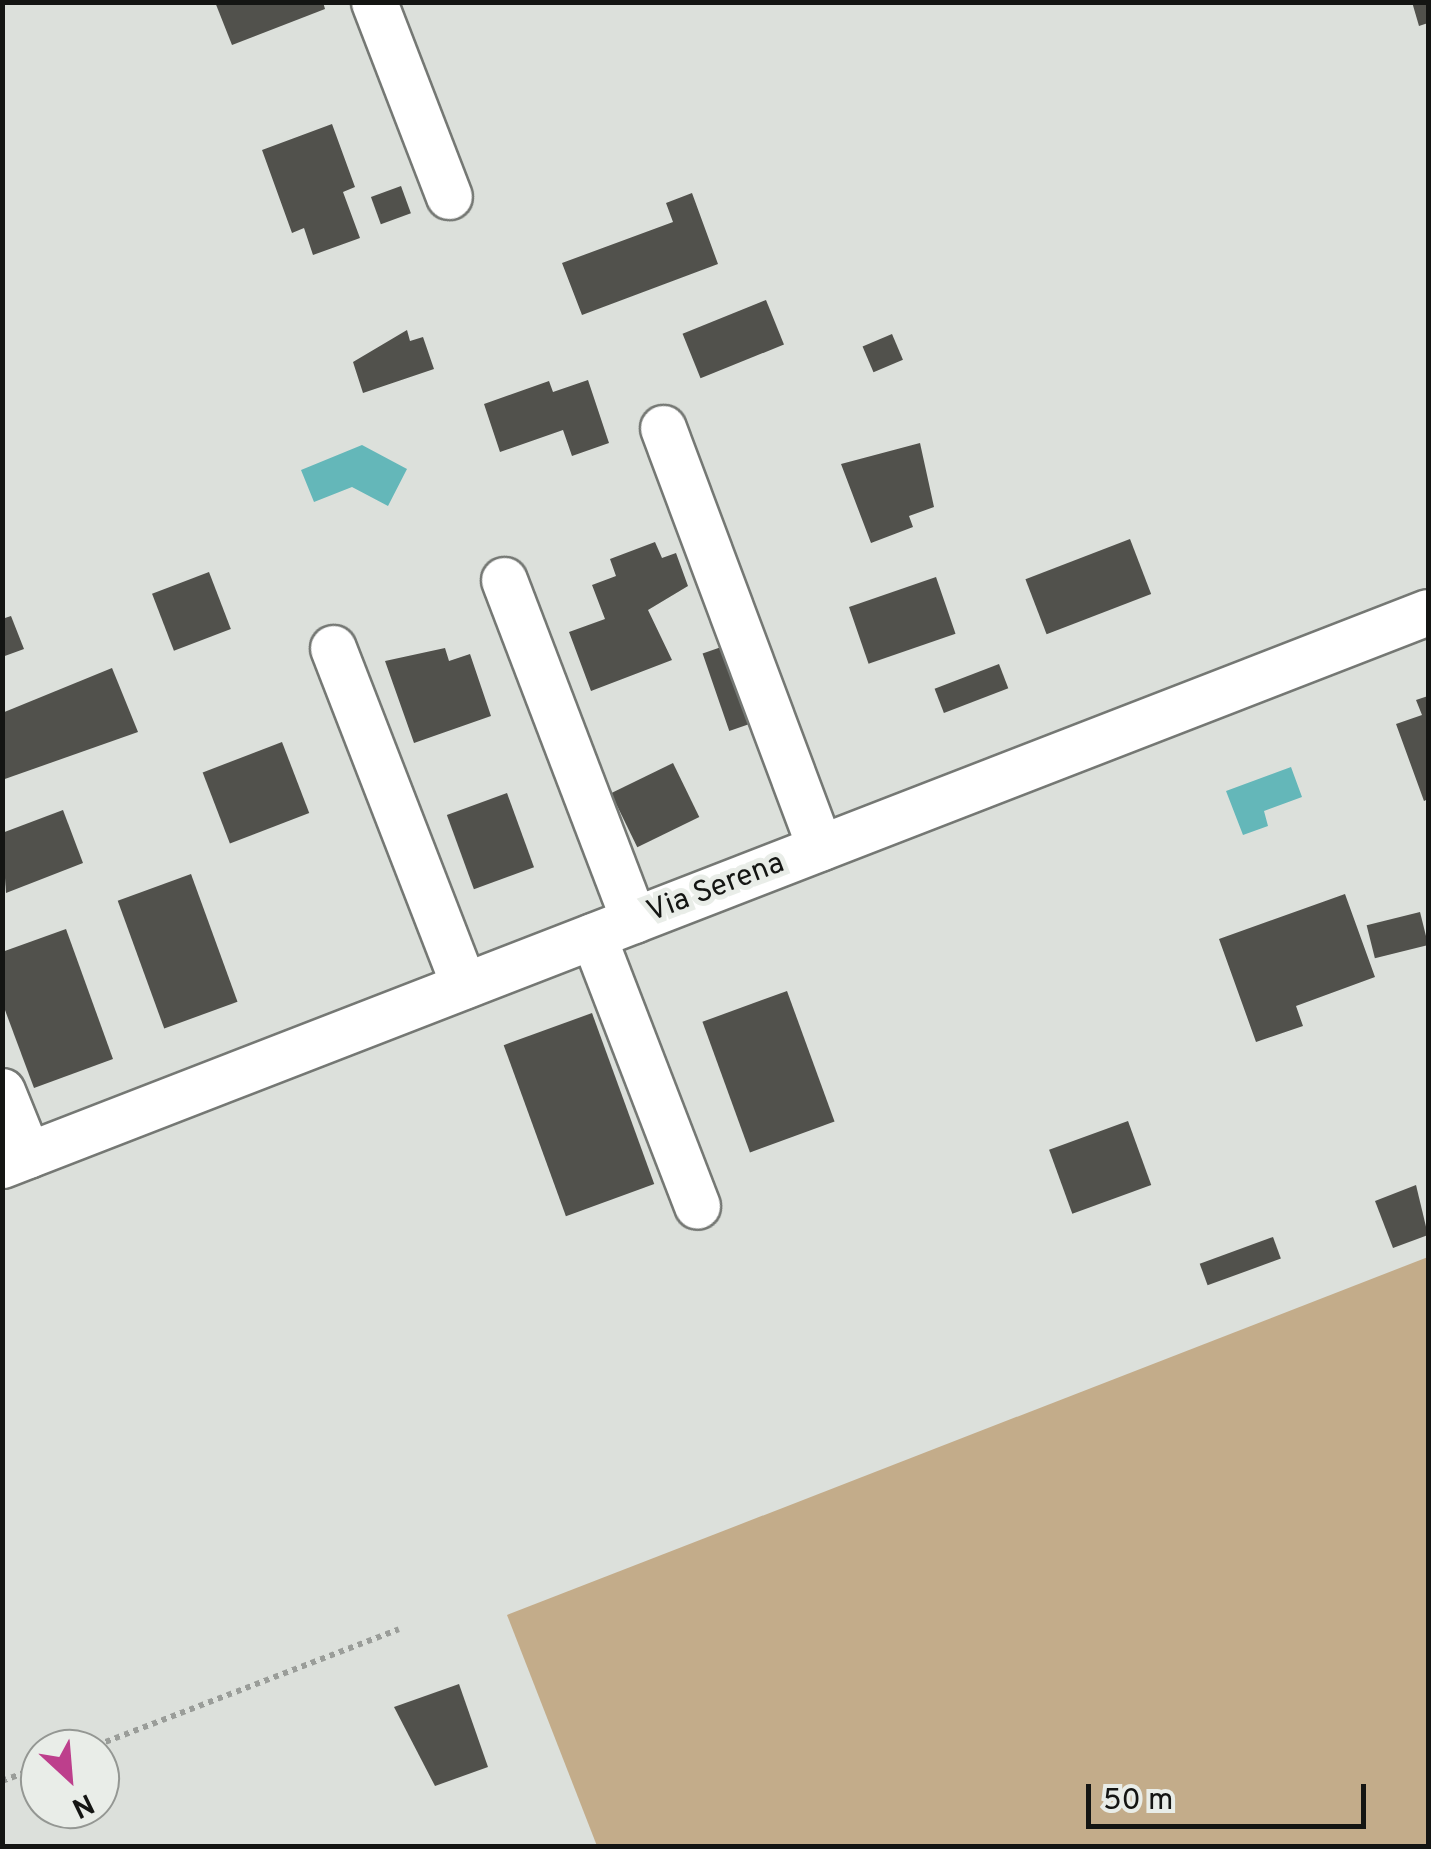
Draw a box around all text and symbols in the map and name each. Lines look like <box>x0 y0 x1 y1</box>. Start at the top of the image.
street label: Via Serena <box>642 846 790 932</box>
north arrow <box>20 1729 120 1829</box>
scale bar <box>1091 1764 1371 1826</box>
text: 50 m <box>1103 1783 1173 1820</box>
text: N <box>65 1784 99 1825</box>

